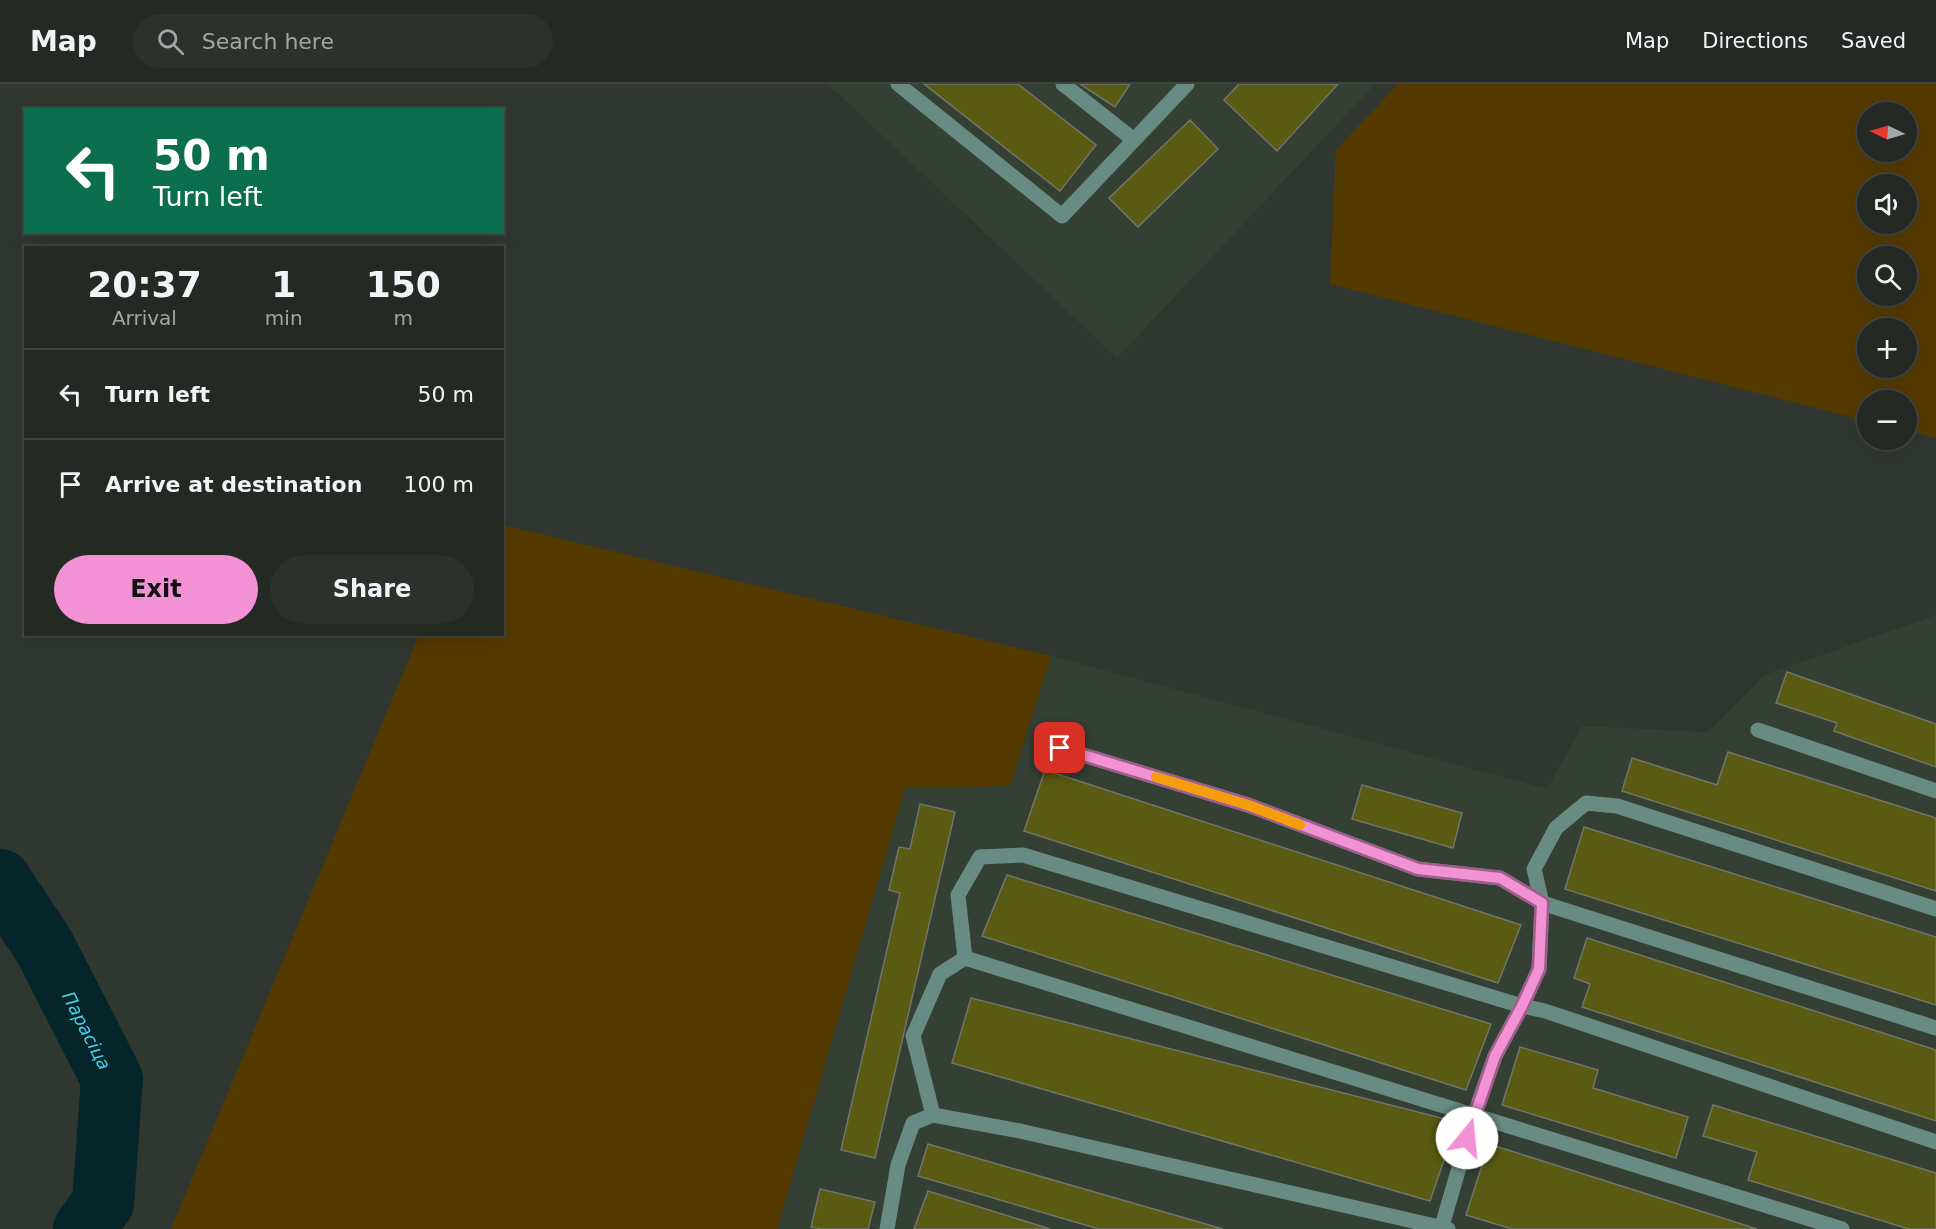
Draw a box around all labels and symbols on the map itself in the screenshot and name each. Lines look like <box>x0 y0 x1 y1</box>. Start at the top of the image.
north arrow <box>1857 102 1917 162</box>
pin <box>1034 722 1085 773</box>
water label: Парасіца <box>58 988 116 1073</box>
position arrow <box>1435 1106 1499 1170</box>

